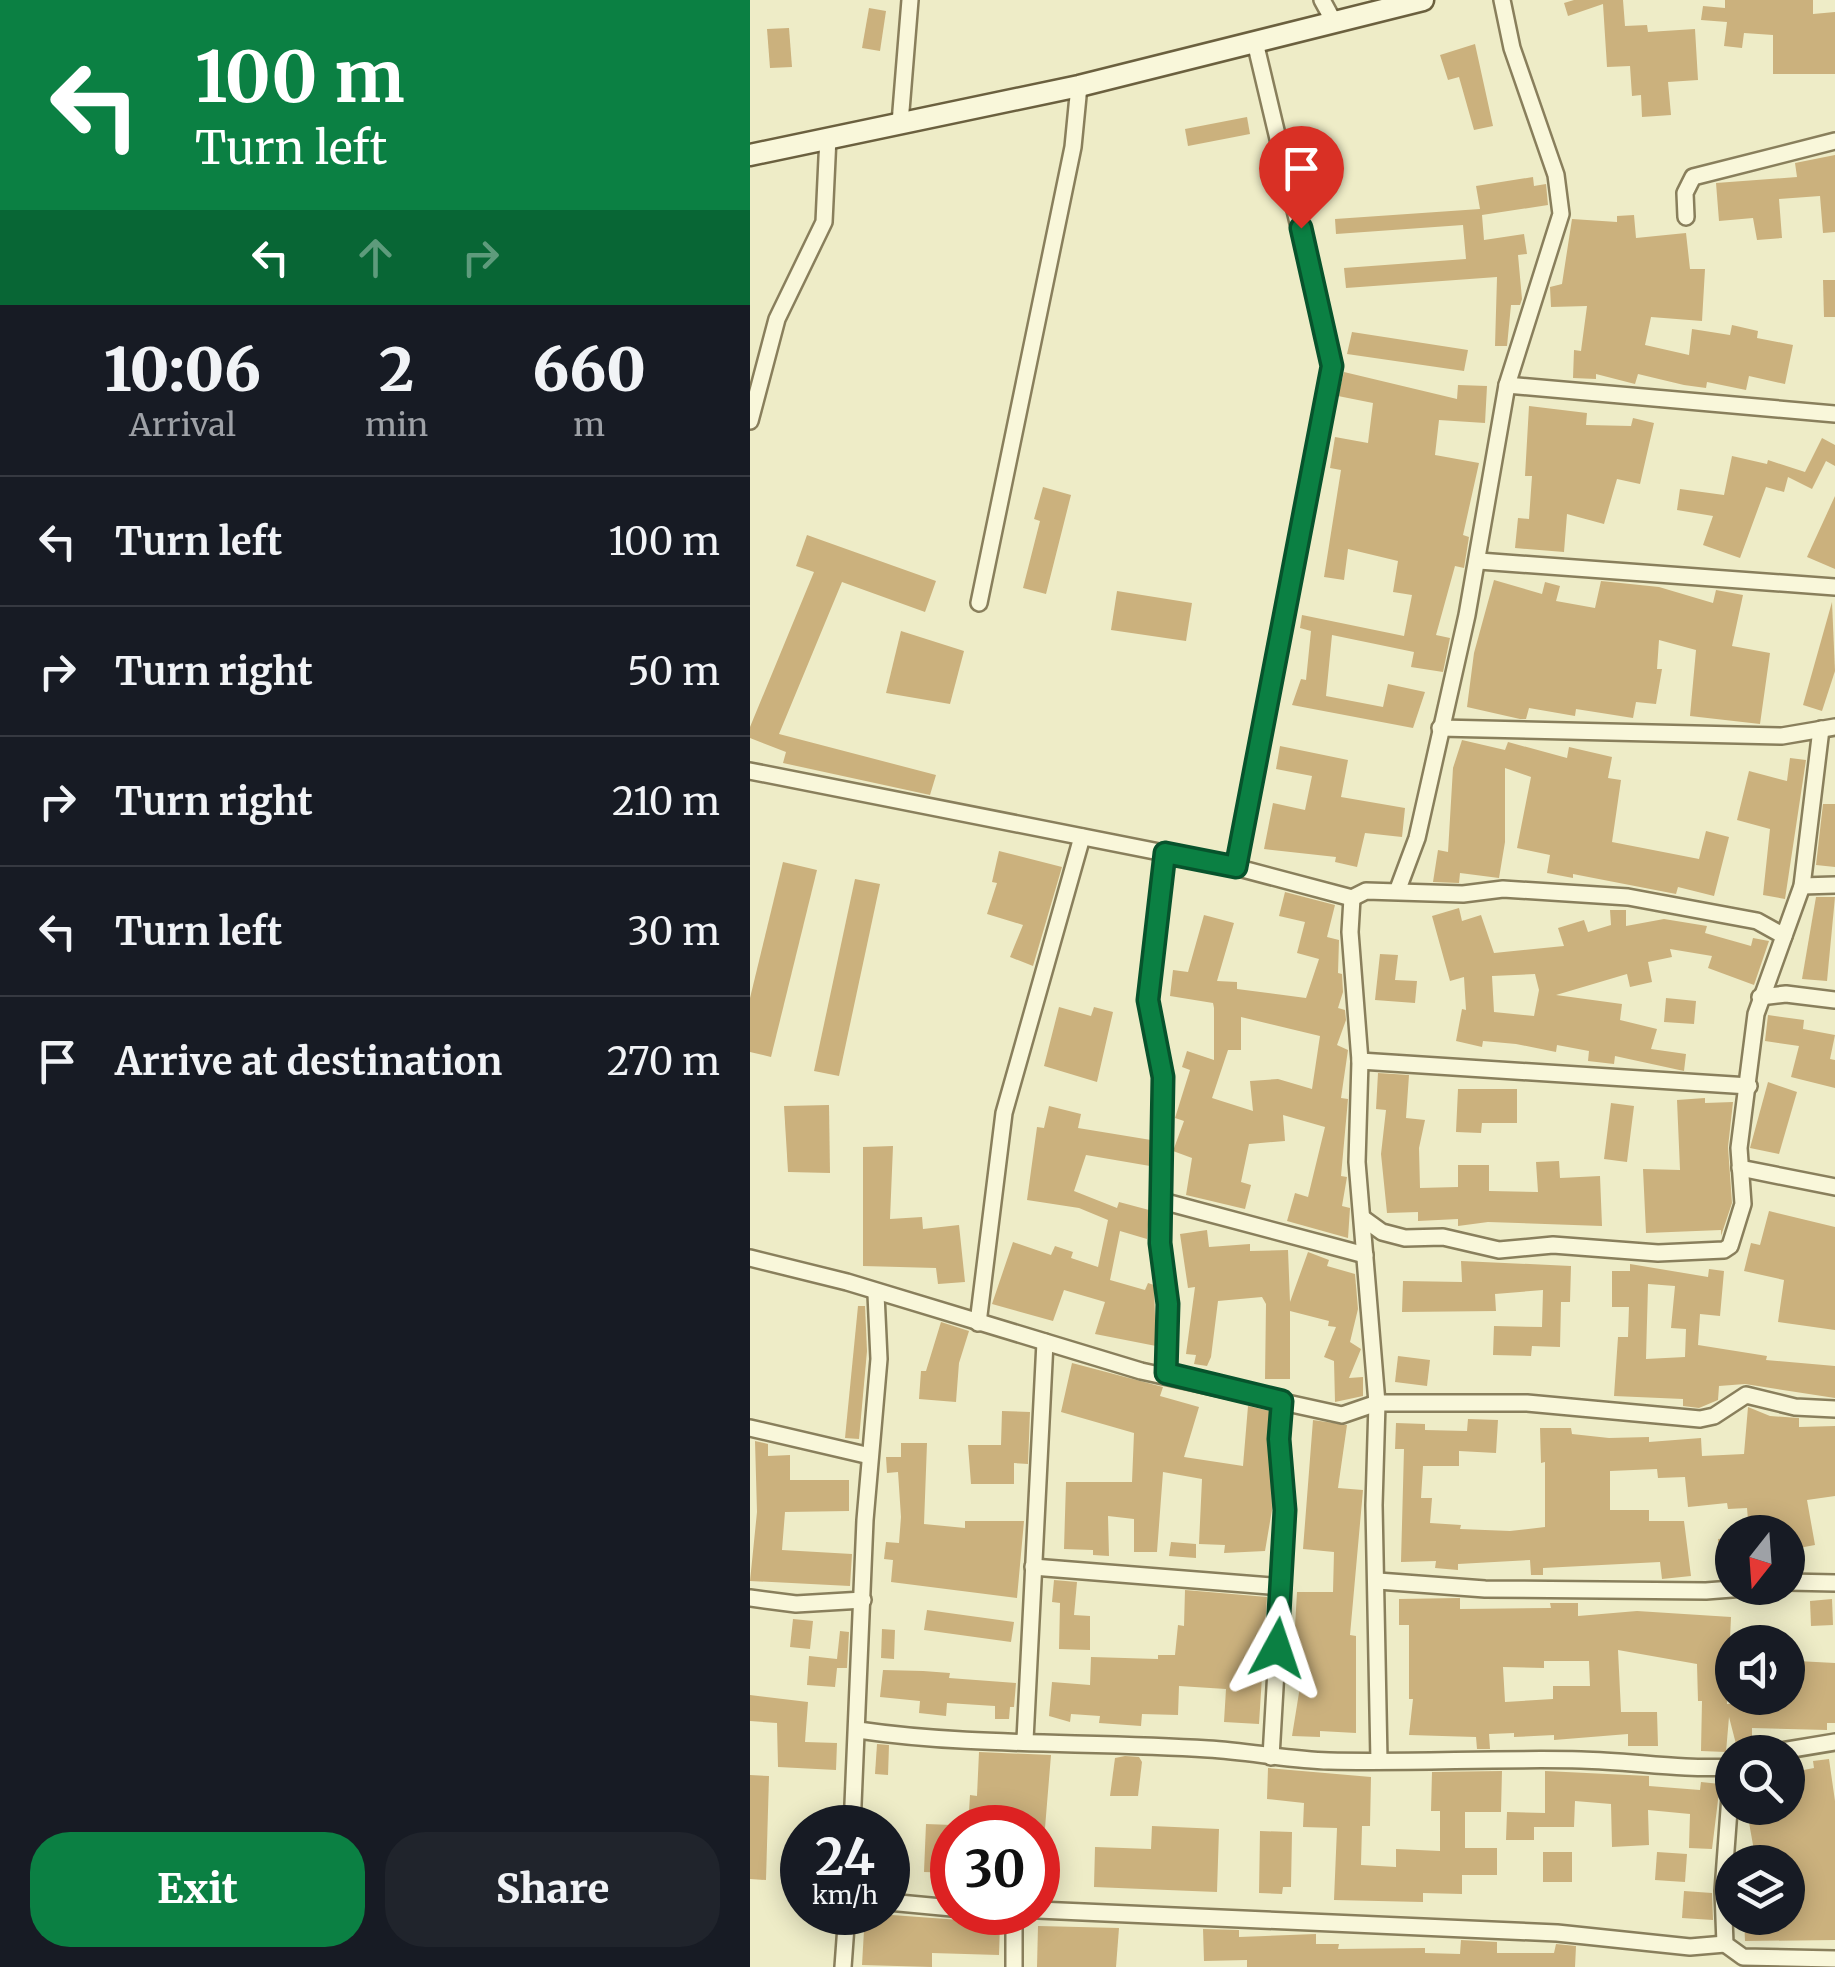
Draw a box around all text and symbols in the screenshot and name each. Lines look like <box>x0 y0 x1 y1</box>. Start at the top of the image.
text: 100 m <box>195 33 405 121</box>
icon: left <box>30 40 160 170</box>
text: Turn left <box>195 120 387 176</box>
pin <box>1259 126 1344 229</box>
icon: arrive <box>1274 141 1329 196</box>
icon: left <box>243 230 298 285</box>
icon: ahead <box>348 230 403 285</box>
icon: right <box>453 230 508 285</box>
text: 10:06 <box>104 332 261 407</box>
text: 2 <box>379 332 414 407</box>
text: 660 <box>532 332 646 407</box>
text: Arrival <box>129 405 236 445</box>
text: min <box>365 405 428 445</box>
text: m <box>573 405 605 445</box>
icon: left <box>30 514 85 569</box>
text: Turn left <box>115 518 282 565</box>
text: 100 m <box>608 518 720 565</box>
icon: right <box>30 644 85 699</box>
text: Turn right <box>115 648 313 695</box>
text: 50 m <box>627 648 720 695</box>
icon: right <box>30 774 85 829</box>
text: Turn right <box>115 778 313 825</box>
text: 210 m <box>612 778 720 825</box>
icon: left <box>30 904 85 959</box>
text: Turn left <box>115 908 282 955</box>
text: 30 m <box>627 908 720 955</box>
icon: arrive <box>30 1034 85 1089</box>
text: Arrive at destination <box>115 1038 502 1085</box>
text: 270 m <box>607 1038 720 1085</box>
north arrow <box>1715 1515 1805 1605</box>
map controls <box>1715 1515 1805 1935</box>
position arrow <box>1225 1596 1329 1700</box>
button: sound <box>1715 1625 1805 1715</box>
button: search <box>1715 1735 1805 1825</box>
speed limit sign: 30 <box>930 1805 1060 1935</box>
text: 24 <box>815 1826 875 1889</box>
button: Exit <box>30 1832 365 1947</box>
button: Share <box>385 1832 720 1947</box>
button: layers <box>1715 1845 1805 1935</box>
text: km/h <box>812 1879 878 1911</box>

